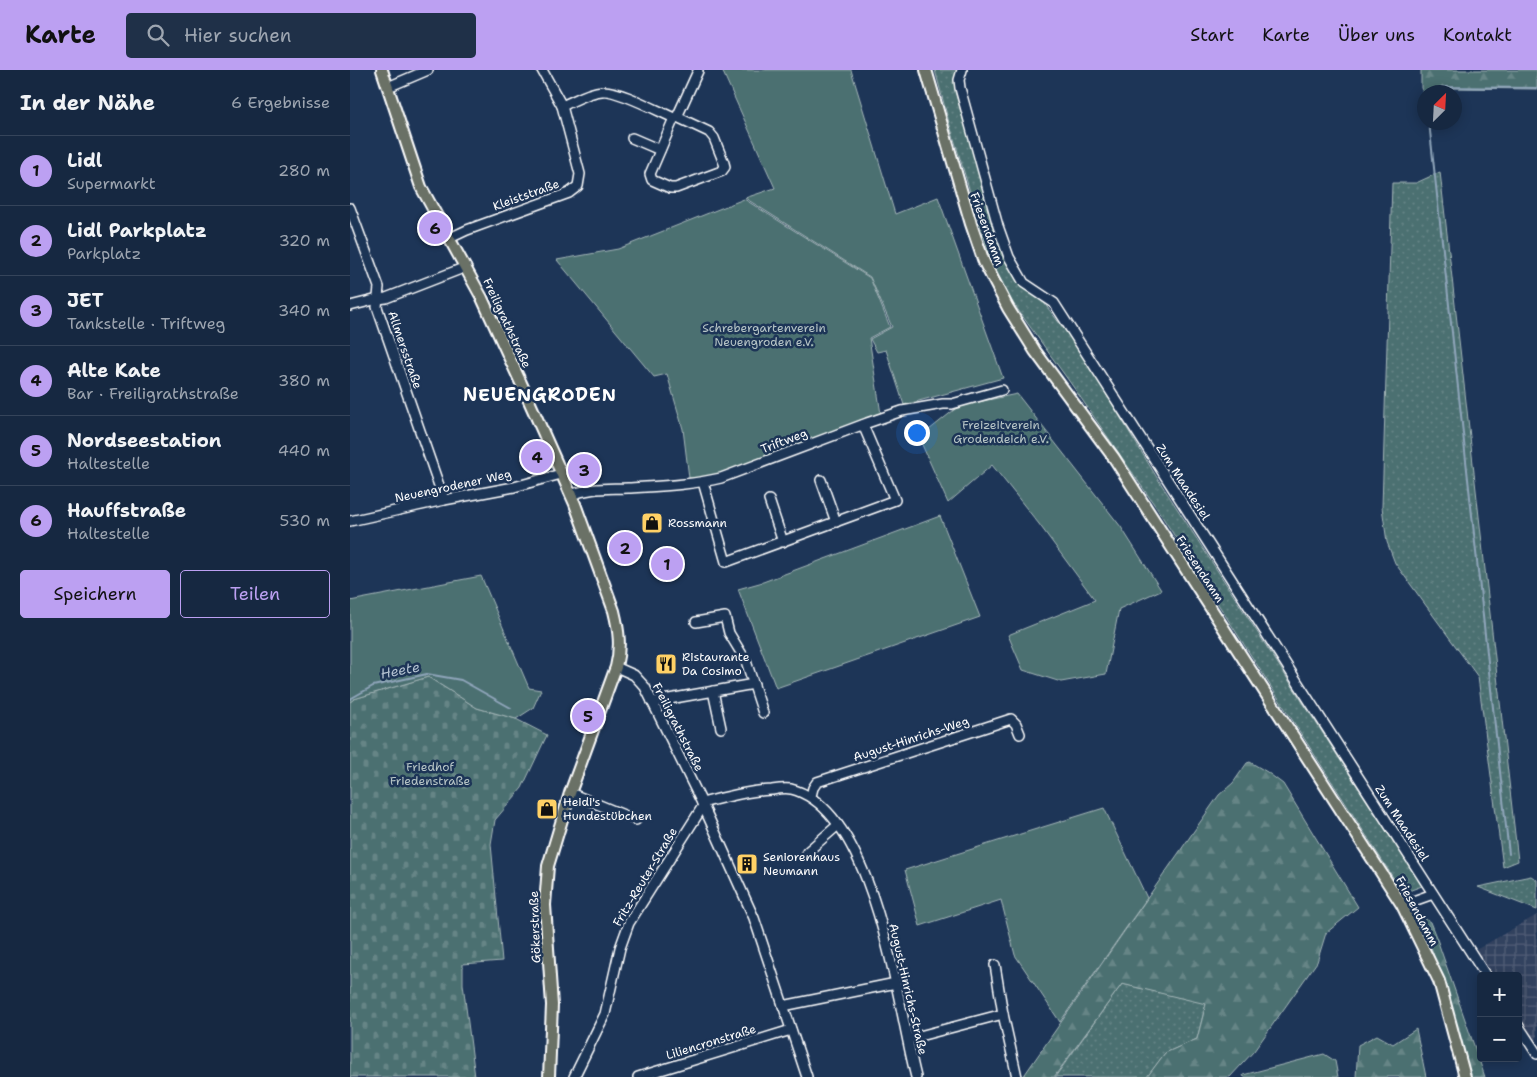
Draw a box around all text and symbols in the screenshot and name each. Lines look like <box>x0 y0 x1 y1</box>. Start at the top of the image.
search box <box>126 13 476 58</box>
text: Karte <box>25 19 96 51</box>
icon: search <box>144 21 172 49</box>
text: Hier suchen <box>184 23 291 48</box>
text: Start <box>1190 23 1234 47</box>
text: Karte <box>1262 23 1310 47</box>
text: Über uns <box>1338 23 1415 47</box>
text: Kontakt <box>1443 23 1512 47</box>
north arrow <box>1417 85 1462 130</box>
text: In der Nähe <box>20 89 155 117</box>
text: 6 Ergebnisse <box>231 92 330 113</box>
text: Lidl <box>67 148 102 173</box>
text: 1 <box>32 160 40 181</box>
text: 280 m <box>278 160 330 181</box>
text: Supermarkt <box>67 173 156 194</box>
street label: Kleiststraße <box>491 176 562 214</box>
street label: Friesendamm <box>966 190 1008 268</box>
pin: 6 <box>419 209 451 247</box>
text: Lidl Parkplatz <box>67 218 207 243</box>
text: 2 <box>30 230 42 251</box>
text: 320 m <box>279 230 330 251</box>
text: Parkplatz <box>67 243 141 264</box>
street label: Freiligrathstraße <box>479 275 535 371</box>
text: JET <box>67 288 104 313</box>
text: 3 <box>30 300 42 321</box>
text: 340 m <box>278 300 330 321</box>
street label: Allmersstraße <box>384 309 426 391</box>
text: Tankstelle · Triftweg <box>67 313 225 334</box>
park label: Schrebergartenverein Neuengroden e.V. <box>702 320 826 350</box>
text: Alte Kate <box>67 358 161 383</box>
text: 4 <box>30 370 42 391</box>
text: 380 m <box>278 370 330 391</box>
text: Bar · Freiligrathstraße <box>67 383 239 404</box>
district label: NEUENGRODEN <box>463 383 617 407</box>
park label: Freizeitverein Grodendeich e.V. <box>953 417 1049 447</box>
your location <box>904 420 930 446</box>
street label: Triftweg <box>758 425 810 457</box>
text: Nordseestation <box>67 428 222 453</box>
pin: 4 <box>521 438 553 476</box>
text: 5 <box>31 440 41 461</box>
text: 440 m <box>278 440 330 461</box>
street label: Zum Maadesiel <box>1152 441 1214 523</box>
pin: 3 <box>568 451 600 489</box>
text: Haltestelle <box>67 453 150 474</box>
street label: Neuengrodener Weg <box>393 466 513 506</box>
text: Hauffstraße <box>67 498 186 523</box>
text: 6 <box>30 510 42 531</box>
text: 530 m <box>280 510 330 531</box>
shop icon: Rossmann <box>640 511 664 535</box>
place label: Rossmann <box>668 515 727 531</box>
text: Haltestelle <box>67 523 150 544</box>
pin: 2 <box>609 529 641 567</box>
street label: Friesendamm <box>1172 532 1228 606</box>
pin: 1 <box>651 545 683 583</box>
button: Speichern <box>20 570 170 618</box>
button: Teilen <box>180 570 330 618</box>
place label: Ristaurante Da Cosimo <box>682 649 750 679</box>
restaurant icon: Ristaurante Da Cosimo <box>654 652 678 676</box>
water label: Heete <box>379 657 421 683</box>
street label: Freiligrathstraße <box>649 680 707 774</box>
pin: 5 <box>572 697 604 735</box>
street label: August-Hinrichs-Weg <box>851 713 971 765</box>
park label: Friedhof Friedenstraße <box>390 759 470 789</box>
street label: Zum Maadesiel <box>1371 782 1433 864</box>
place label: Heidi's Hundestübchen <box>563 794 652 824</box>
shop icon: Heidi's Hundestübchen <box>535 797 559 821</box>
street label: Fritz-Reuter-Straße <box>609 824 681 929</box>
place label: Seniorenhaus Neumann <box>763 849 840 879</box>
building icon: Seniorenhaus Neumann <box>735 852 759 876</box>
street label: Friesendamm <box>1392 873 1442 949</box>
street label: Gökerstraße <box>526 890 544 963</box>
street label: August-Hinrichs-Straße <box>885 922 931 1056</box>
map controls <box>1477 972 1522 1062</box>
button: + <box>1477 972 1522 1017</box>
button: − <box>1477 1017 1522 1062</box>
street label: Liliencronstraße <box>664 1021 758 1063</box>

